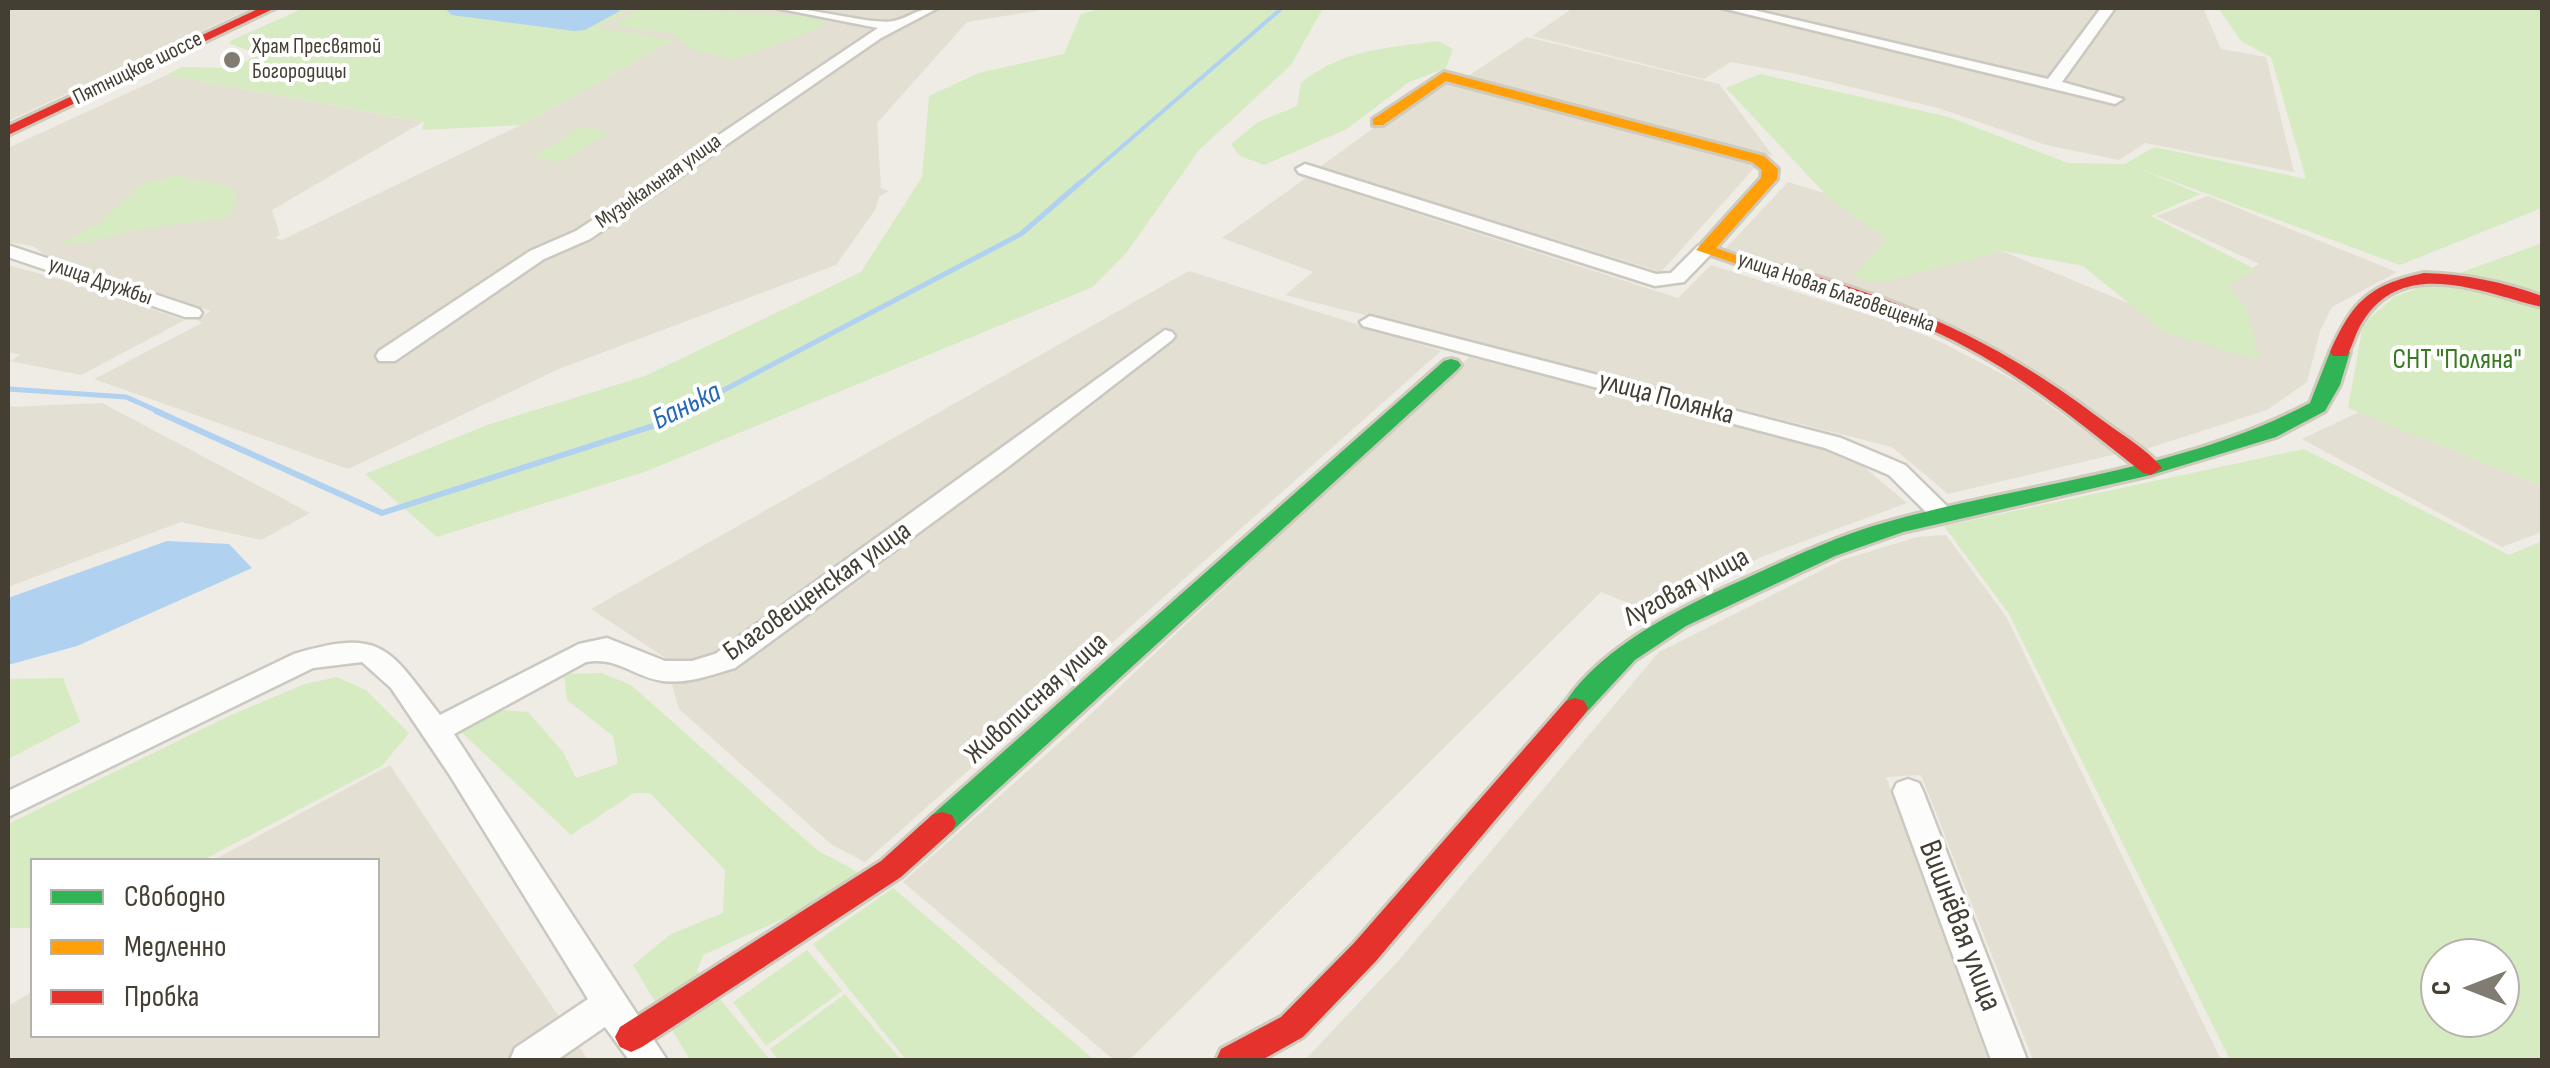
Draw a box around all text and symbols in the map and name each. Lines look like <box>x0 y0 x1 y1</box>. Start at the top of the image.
street label: Пятницкое шоссе <box>69 26 207 112</box>
place label: Храм Пресвятой Богородицы <box>252 34 381 86</box>
marker: Храм Пресвятой Богородицы <box>221 49 243 71</box>
street label: Музыкальная улица <box>591 129 727 235</box>
street label: улица Новая Благовещенка <box>1734 247 1938 339</box>
street label: улица Дружбы <box>45 252 155 312</box>
park label: СНТ "Поляна" <box>2392 344 2522 378</box>
street label: улица Полянка <box>1595 365 1737 433</box>
water label: Банька <box>647 375 727 439</box>
street label: Благовещенская улица <box>718 515 918 669</box>
street label: Луговая улица <box>1619 541 1755 635</box>
street label: Живописная улица <box>959 626 1115 772</box>
street label: Вишнёвая улица <box>1909 835 2009 1017</box>
legend <box>30 858 380 1038</box>
text: Свободно <box>124 879 226 915</box>
text: Медленно <box>124 929 226 965</box>
north arrow <box>2420 938 2520 1038</box>
text: Пробка <box>124 979 199 1015</box>
text: С <box>2425 981 2458 995</box>

